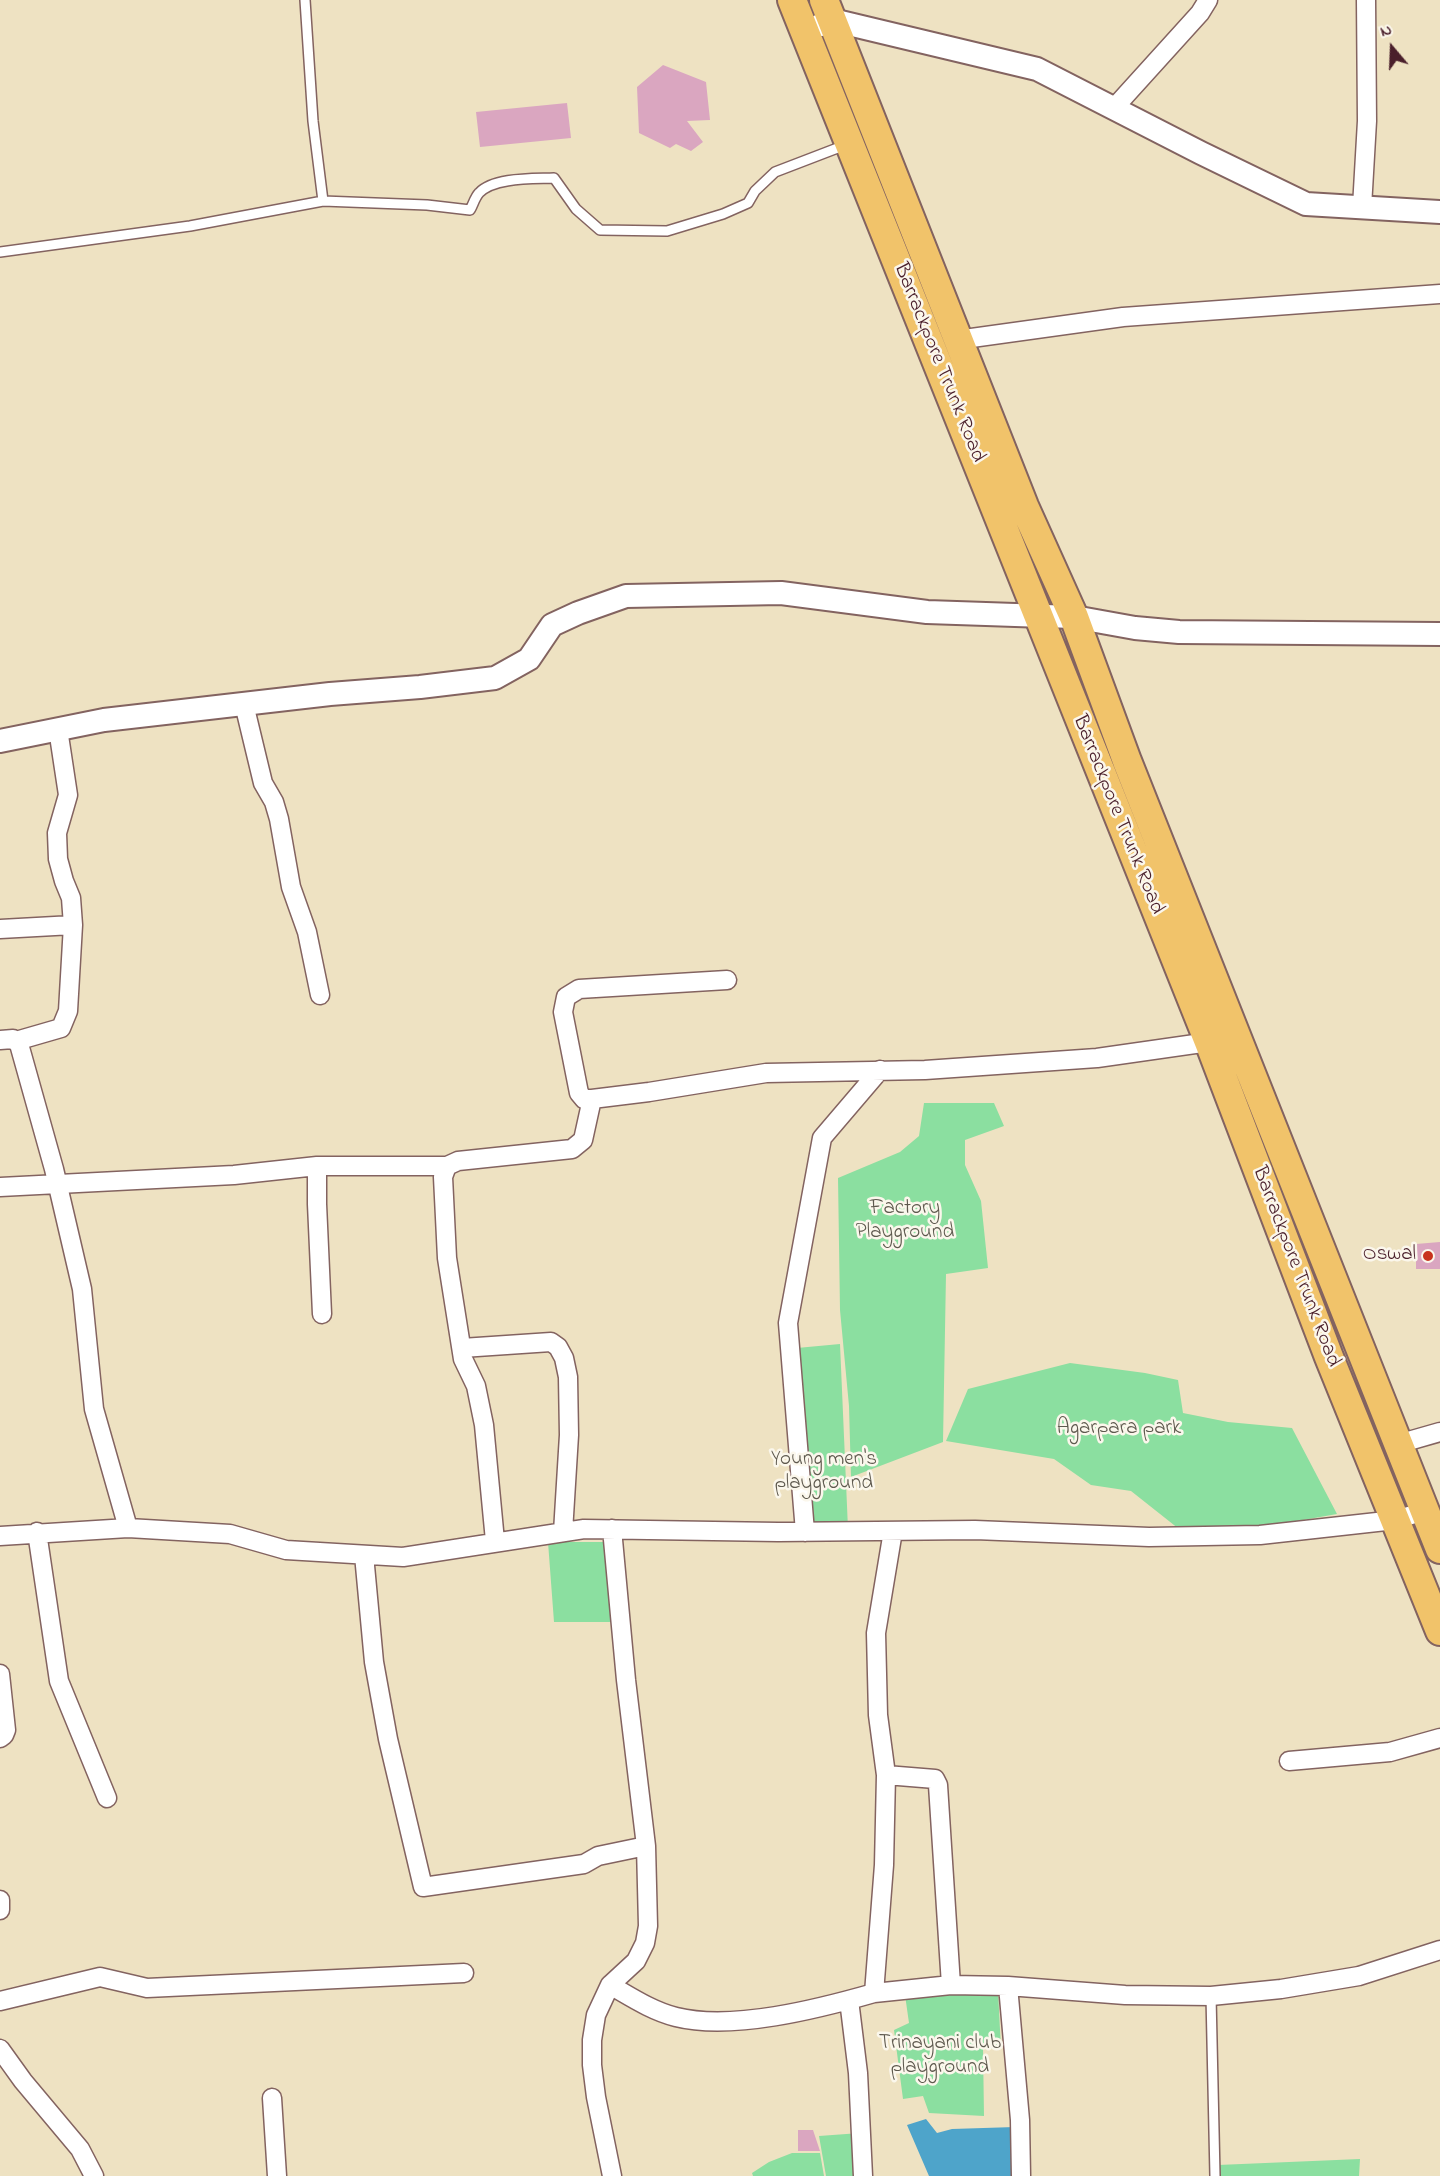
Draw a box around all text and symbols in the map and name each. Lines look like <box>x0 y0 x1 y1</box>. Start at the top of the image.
north arrow <box>1362 18 1422 78</box>
text: N <box>1377 18 1395 44</box>
street label: Barrackpore Trunk Road <box>886 260 990 466</box>
street label: Barrackpore Trunk Road <box>1065 712 1169 918</box>
street label: Barrackpore Trunk Road <box>1245 1163 1345 1371</box>
park label: Factory Playground <box>856 1197 954 1247</box>
place label: Oswal <box>1363 1243 1416 1269</box>
marker: Oswal <box>1421 1249 1435 1263</box>
park label: Agarpara park <box>1057 1417 1181 1443</box>
park label: Young men's playground <box>771 1448 877 1498</box>
park label: Trinayani club playground <box>879 2032 1001 2082</box>

